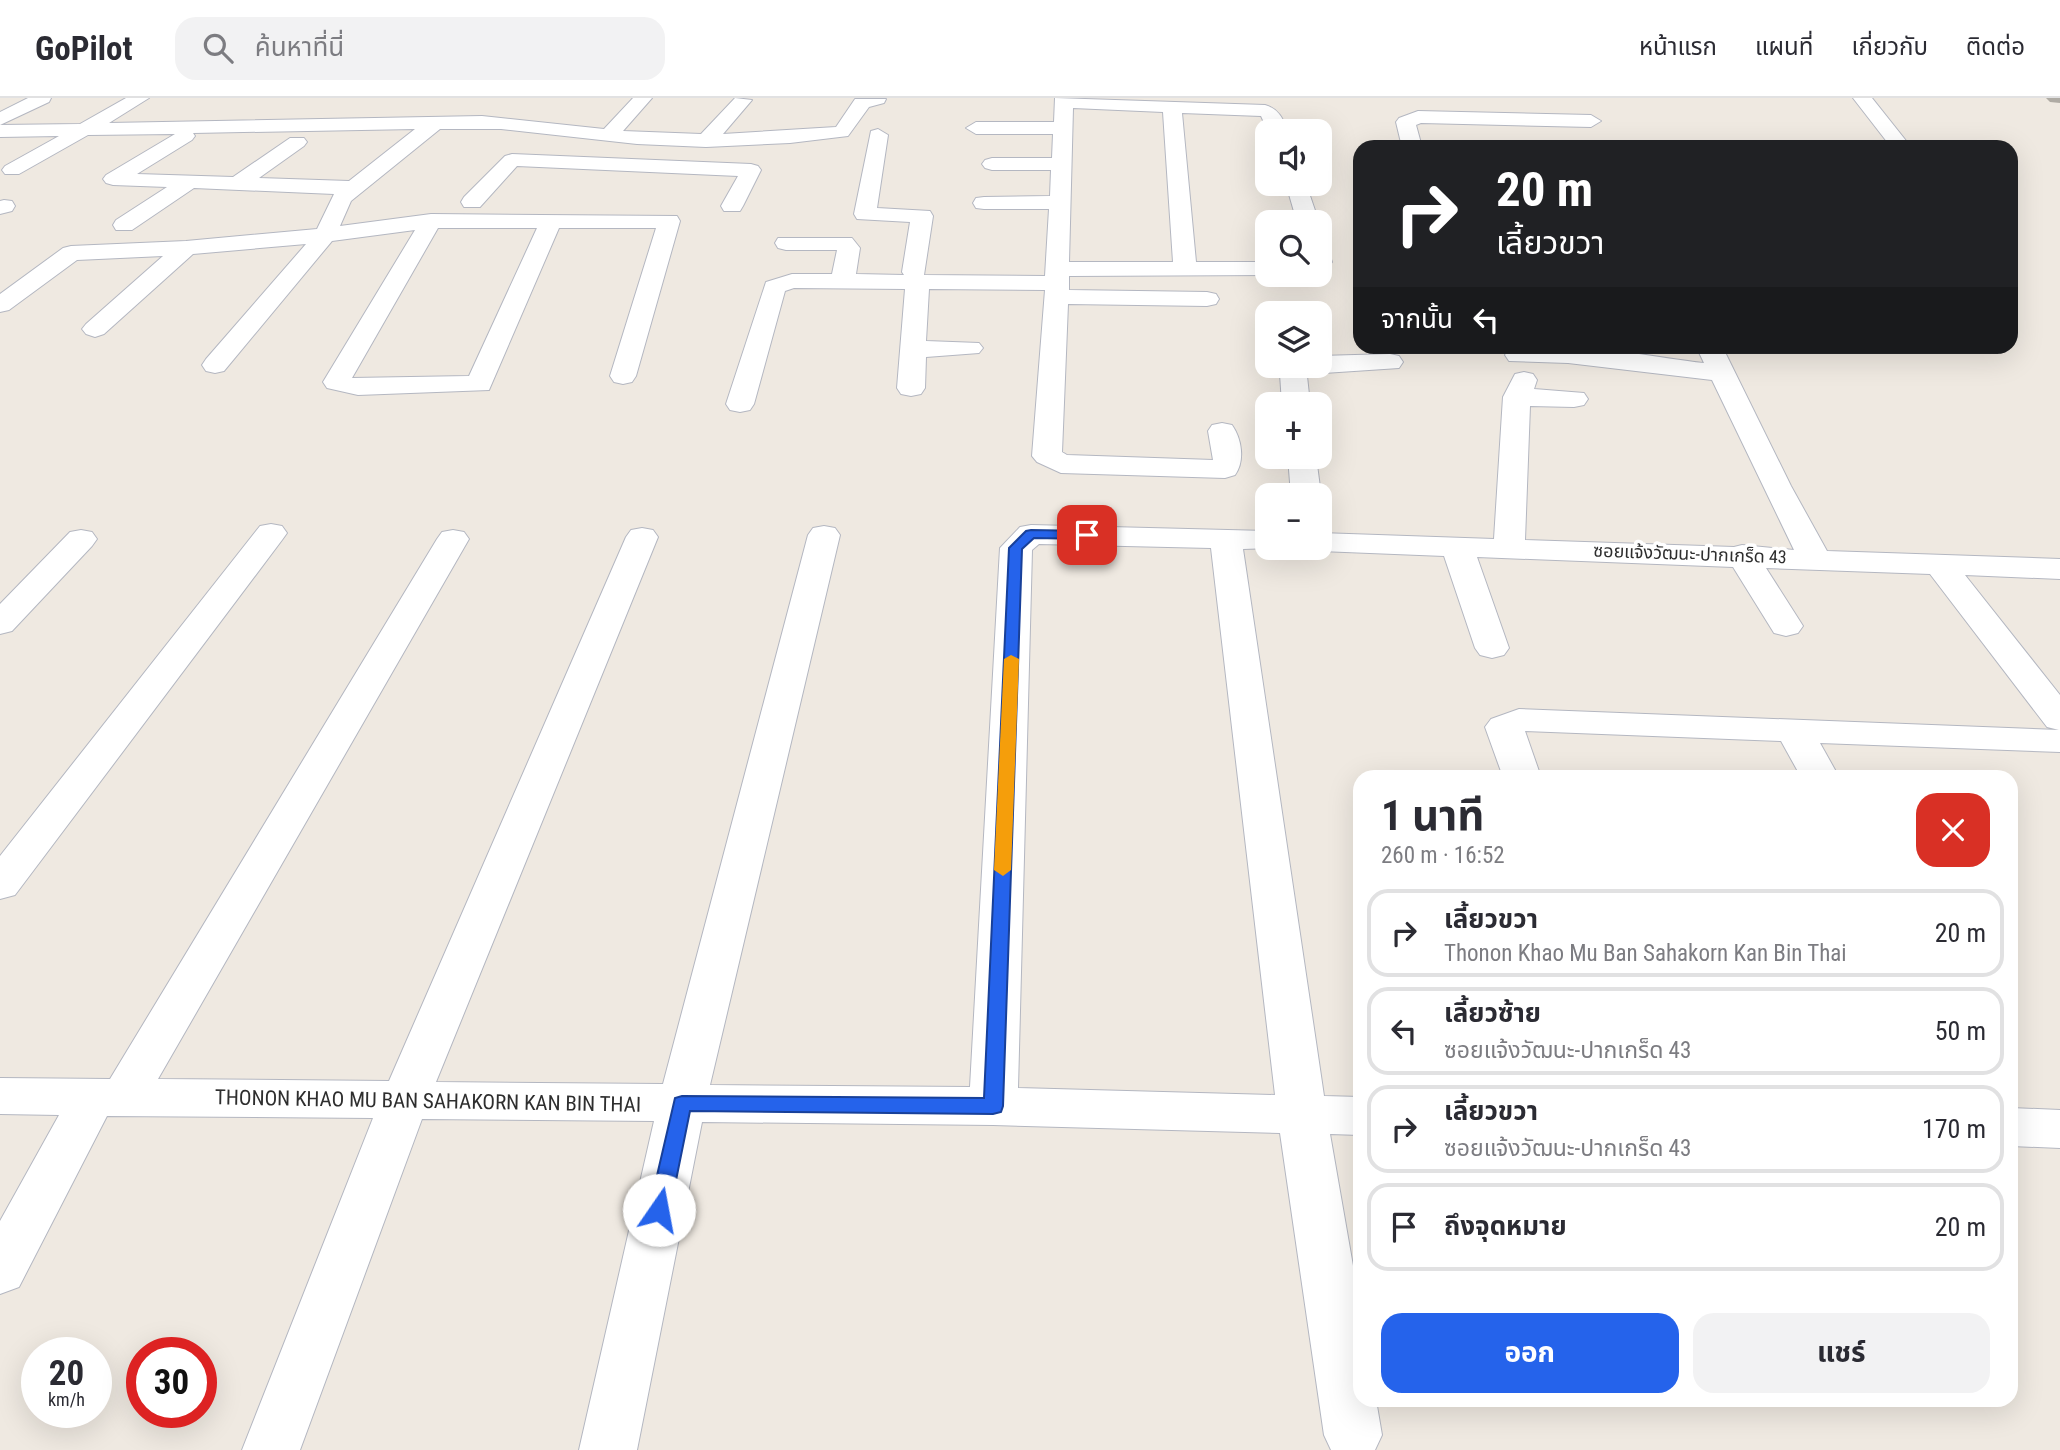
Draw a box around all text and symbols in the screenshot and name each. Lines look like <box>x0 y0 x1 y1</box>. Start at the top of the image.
search box <box>175 17 665 80</box>
text: GoPilot <box>35 29 133 68</box>
icon: search <box>199 29 237 67</box>
text: ค้นหาที่นี่ <box>255 32 344 62</box>
text: หน้าแรก <box>1639 33 1717 61</box>
text: แผนที่ <box>1755 33 1813 61</box>
text: เกี่ยวกับ <box>1851 33 1928 61</box>
text: ติดต่อ <box>1966 33 2025 61</box>
map controls <box>1255 119 1332 560</box>
button: sound <box>1255 119 1332 196</box>
text: 20 m <box>1496 161 1593 218</box>
icon: right <box>1381 168 1472 259</box>
button: search <box>1255 210 1332 287</box>
text: เลี้ยวขวา <box>1496 224 1604 262</box>
button: layers <box>1255 301 1332 378</box>
icon: left <box>1467 301 1505 339</box>
text: จากนั้น <box>1381 304 1453 334</box>
button: + <box>1255 392 1332 469</box>
button: − <box>1255 483 1332 560</box>
pin <box>1057 505 1117 565</box>
icon: arrive <box>1068 516 1106 554</box>
street label: ซอยแจ้งวัฒนะ-ปากเกร็ด 43 <box>1593 540 1787 567</box>
text: 1 นาที <box>1381 791 1484 840</box>
button: close <box>1916 793 1990 867</box>
text: 260 m · 16:52 <box>1381 842 1505 869</box>
text: เลี้ยวขวา <box>1444 904 1538 934</box>
icon: right <box>1385 914 1423 952</box>
text: 20 m <box>1935 918 1986 948</box>
text: Thonon Khao Mu Ban Sahakorn Kan Bin Thai <box>1444 940 1847 967</box>
text: เลี้ยวซ้าย <box>1444 998 1541 1028</box>
icon: left <box>1385 1012 1423 1050</box>
text: 50 m <box>1935 1016 1986 1046</box>
text: ซอยแจ้งวัฒนะ-ปากเกร็ด 43 <box>1444 1037 1691 1064</box>
street label: THONON KHAO MU BAN SAHAKORN KAN BIN THAI <box>215 1085 641 1117</box>
text: เลี้ยวขวา <box>1444 1096 1538 1126</box>
icon: right <box>1385 1110 1423 1148</box>
text: 170 m <box>1922 1114 1986 1144</box>
text: ซอยแจ้งวัฒนะ-ปากเกร็ด 43 <box>1444 1135 1691 1162</box>
position arrow <box>622 1173 696 1247</box>
icon: arrive <box>1385 1208 1423 1246</box>
text: ถึงจุดหมาย <box>1444 1211 1567 1241</box>
text: 20 m <box>1935 1212 1986 1242</box>
button: ออก <box>1381 1313 1679 1393</box>
button: แชร์ <box>1693 1313 1990 1393</box>
speed limit sign: 30 <box>126 1337 217 1428</box>
text: 20 <box>49 1353 84 1394</box>
text: km/h <box>48 1389 85 1410</box>

